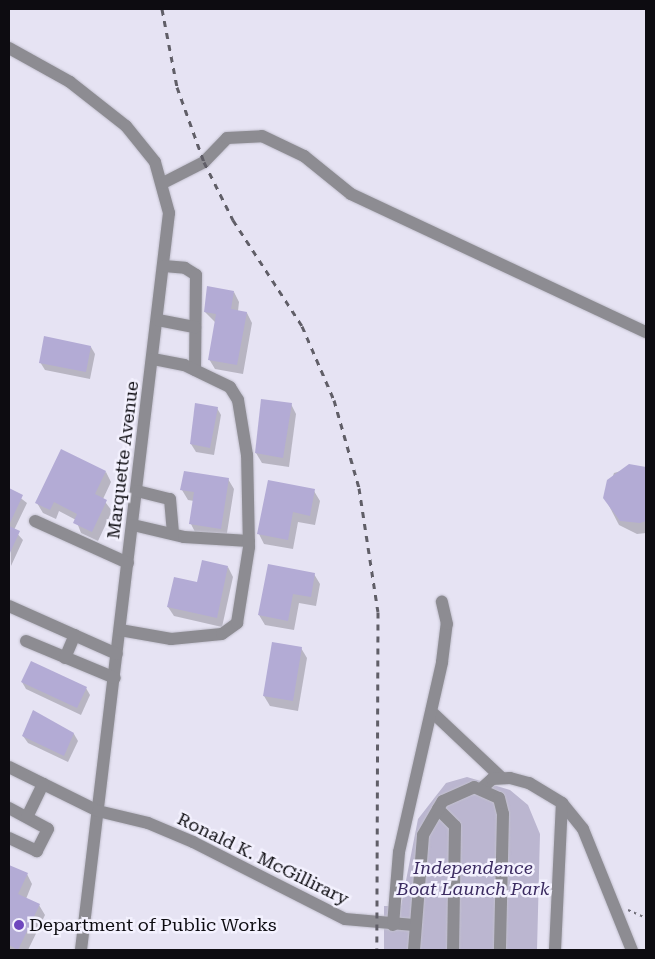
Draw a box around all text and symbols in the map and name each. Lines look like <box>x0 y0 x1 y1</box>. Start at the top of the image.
street label: Marquette Avenue <box>103 380 143 540</box>
street label: Ronald K. McGillirary <box>174 808 352 910</box>
park label: Independence Boat Launch Park <box>397 858 549 901</box>
place label: Department of Public Works <box>29 914 276 936</box>
marker: Department of Public Works <box>13 919 25 931</box>

